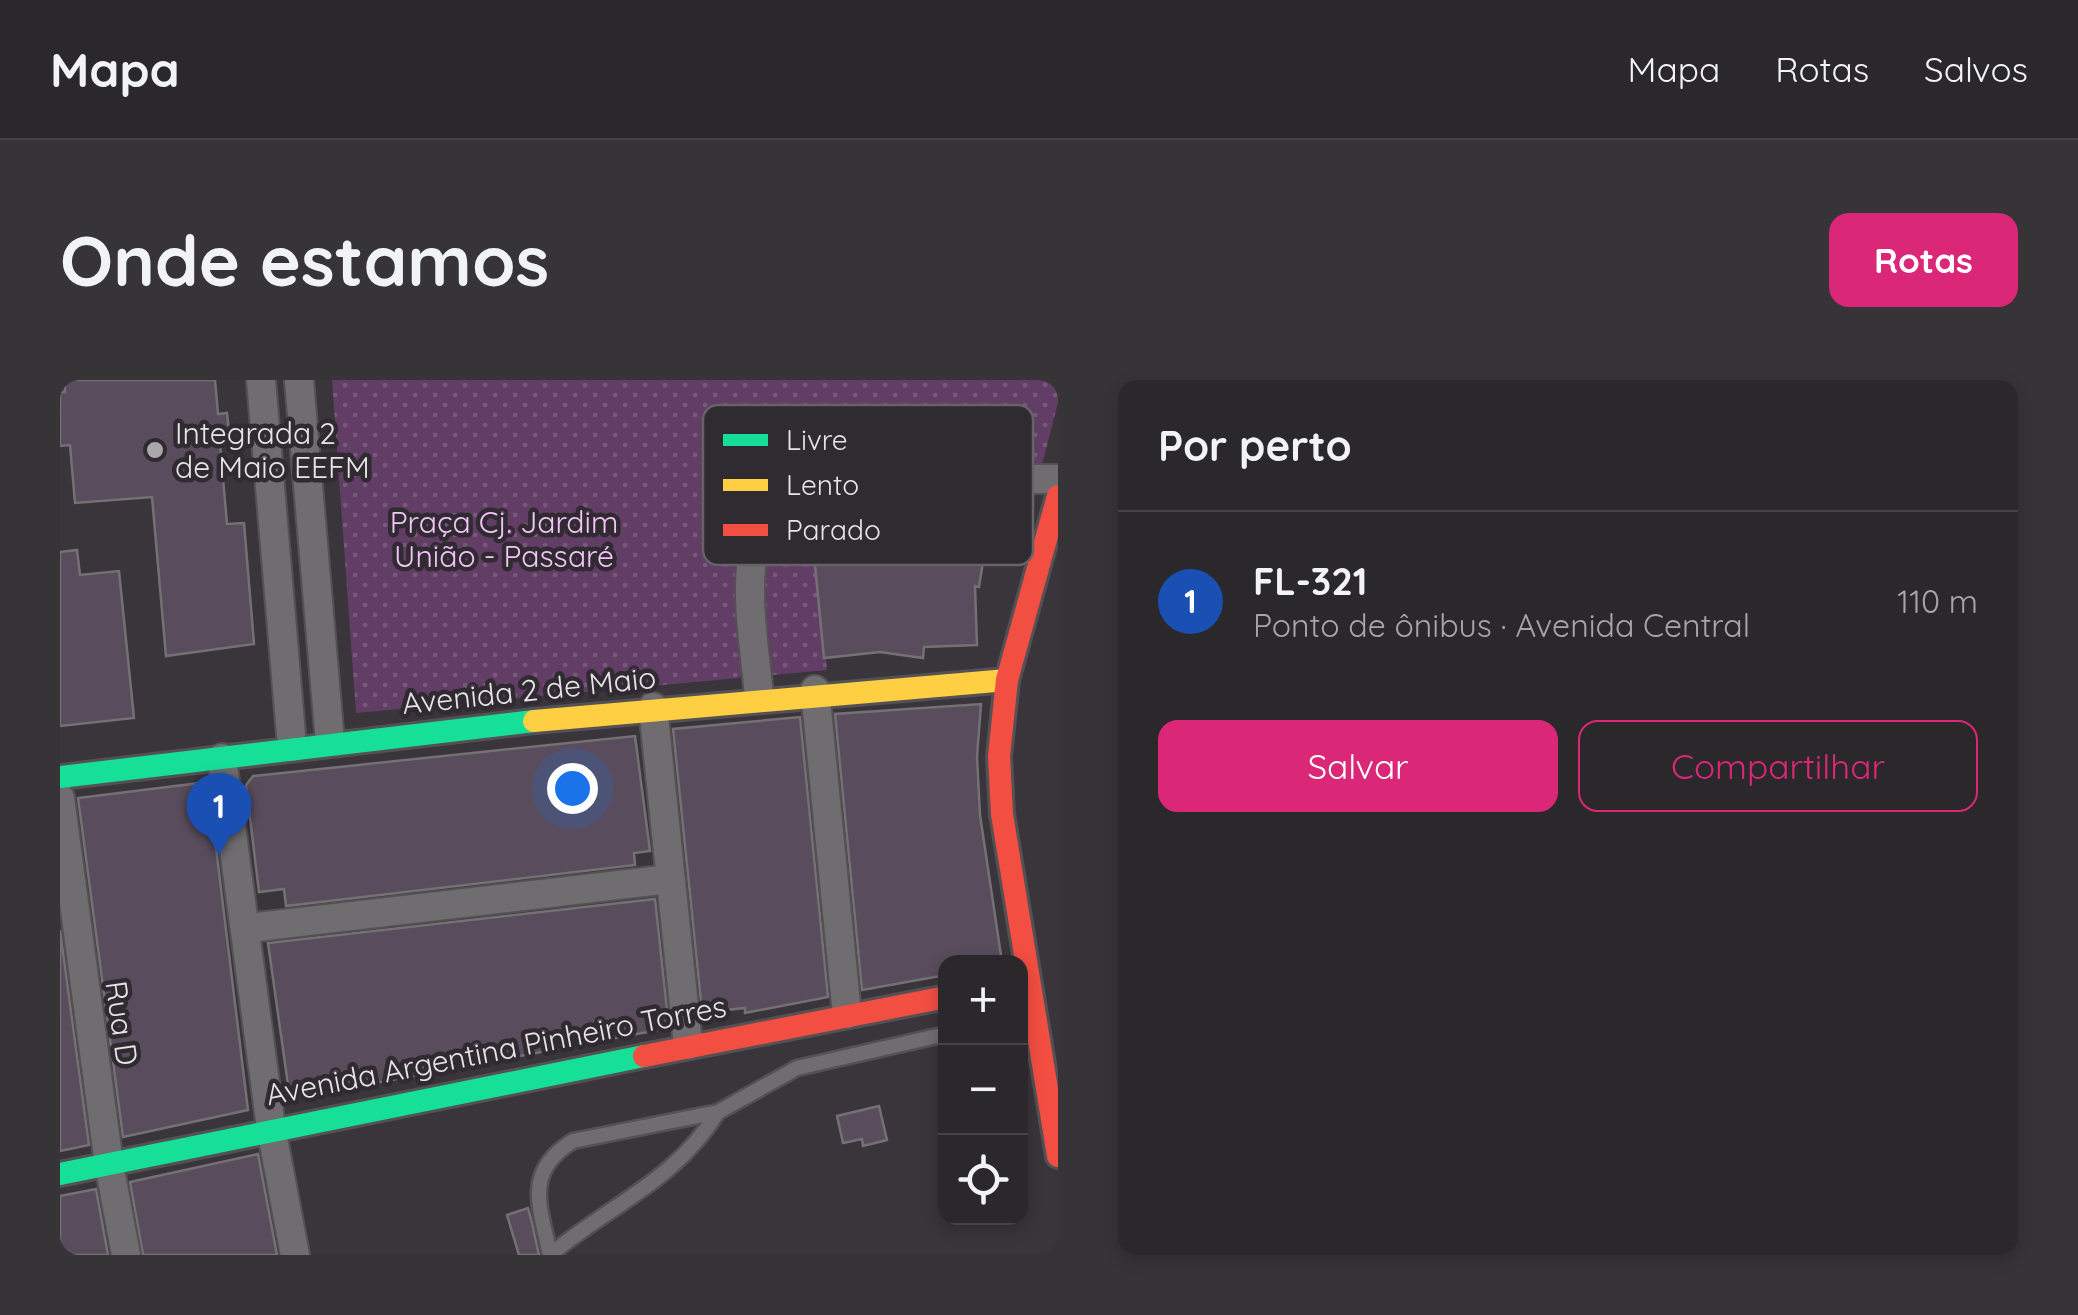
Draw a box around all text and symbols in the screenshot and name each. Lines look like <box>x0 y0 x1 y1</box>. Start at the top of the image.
text: Mapa <box>50 39 180 99</box>
text: Mapa <box>1628 47 1720 91</box>
text: Rotas <box>1775 47 1869 91</box>
text: Salvos <box>1924 47 2028 91</box>
button: Rotas <box>1829 213 2018 307</box>
text: Onde estamos <box>60 216 549 304</box>
legend <box>703 405 1033 565</box>
place label: Integrada 2 de Maio EEFM <box>175 414 370 486</box>
text: Por perto <box>1158 419 1352 472</box>
text: Livre <box>786 422 848 457</box>
marker: Integrada 2 de Maio EEFM <box>144 439 166 461</box>
text: Lento <box>786 467 859 502</box>
park label: Praça Cj. Jardim União - Passaré <box>390 503 618 575</box>
text: Parado <box>786 512 881 547</box>
text: FL-321 <box>1253 557 1368 605</box>
text: 1 <box>1184 581 1197 621</box>
text: 110 m <box>1897 581 1978 621</box>
text: Ponto de ônibus · Avenida Central <box>1253 605 1750 645</box>
street label: Avenida 2 de Maio <box>400 658 658 722</box>
button: Salvar <box>1158 720 1558 812</box>
button: Compartilhar <box>1578 720 1978 812</box>
your location <box>547 763 598 814</box>
pin: 1 <box>186 772 252 855</box>
map controls <box>938 955 1028 1225</box>
button: + <box>938 955 1028 1045</box>
street label: Rua D <box>97 978 147 1068</box>
street label: Avenida Argentina Pinheiro Torres <box>263 987 729 1113</box>
button: − <box>938 1045 1028 1135</box>
button: locate <box>938 1135 1028 1225</box>

